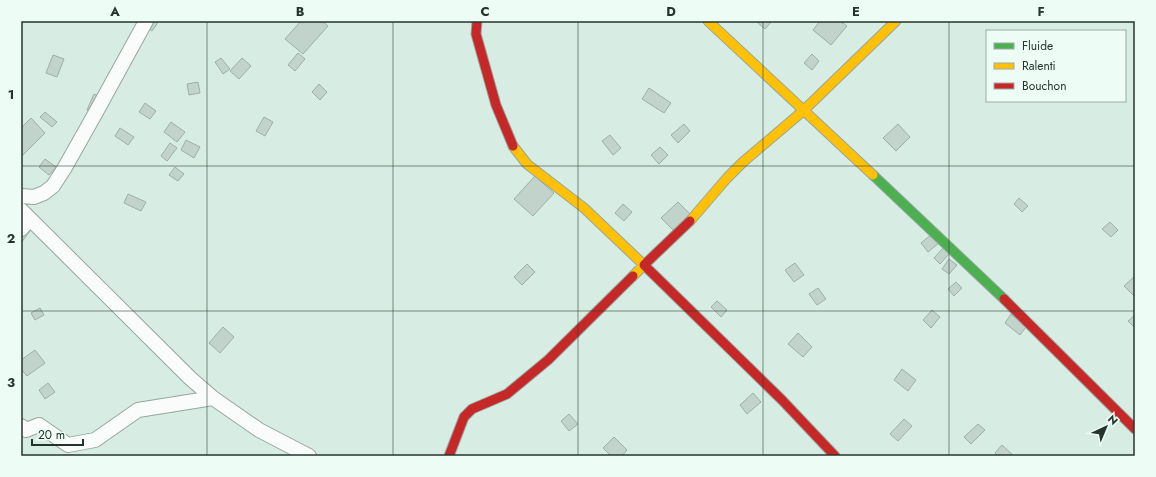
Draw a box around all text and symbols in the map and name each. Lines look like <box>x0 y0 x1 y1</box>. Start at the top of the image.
text: A <box>109 2 120 21</box>
text: B <box>296 2 305 21</box>
text: C <box>480 2 490 21</box>
text: D <box>666 2 676 21</box>
text: E <box>852 2 860 21</box>
text: F <box>1037 2 1045 21</box>
legend <box>986 30 1126 102</box>
text: Fluide <box>1022 37 1053 55</box>
text: Ralenti <box>1022 57 1056 75</box>
text: Bouchon <box>1022 77 1066 95</box>
text: 1 <box>8 85 14 104</box>
text: 2 <box>7 229 15 248</box>
text: 3 <box>7 373 15 392</box>
north arrow <box>1086 407 1126 447</box>
text: N <box>1104 411 1122 429</box>
scale bar <box>32 421 83 447</box>
text: 20 m <box>38 426 65 444</box>

